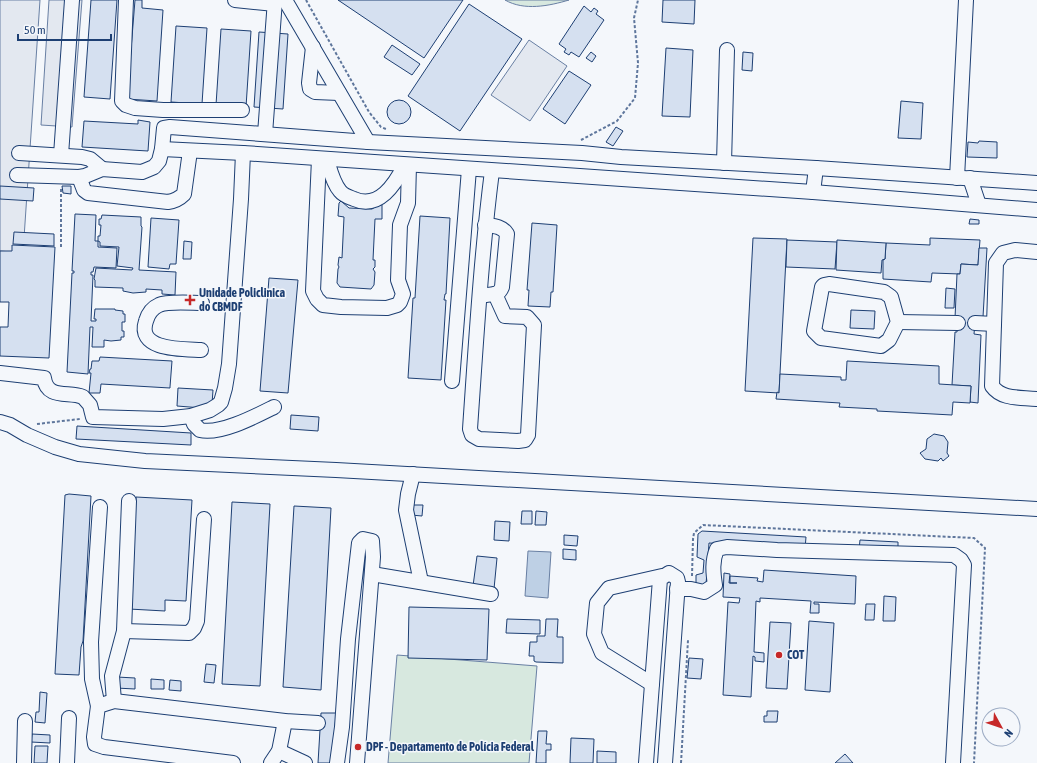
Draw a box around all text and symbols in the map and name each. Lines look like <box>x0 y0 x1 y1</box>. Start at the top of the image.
scale bar <box>18 16 111 42</box>
text: 50 m <box>24 23 46 37</box>
place label: Unidade Policlinica do CBMDF <box>199 286 285 314</box>
marker: Unidade Policlinica do CBMDF <box>184 294 196 306</box>
place label: COT <box>787 648 805 662</box>
marker: COT <box>774 650 784 660</box>
north arrow <box>981 707 1021 747</box>
text: N <box>1002 727 1015 740</box>
place label: DPF - Departamento de Polícia Federal <box>366 740 535 754</box>
marker: DPF - Departamento de Polícia Federal <box>353 742 363 752</box>

